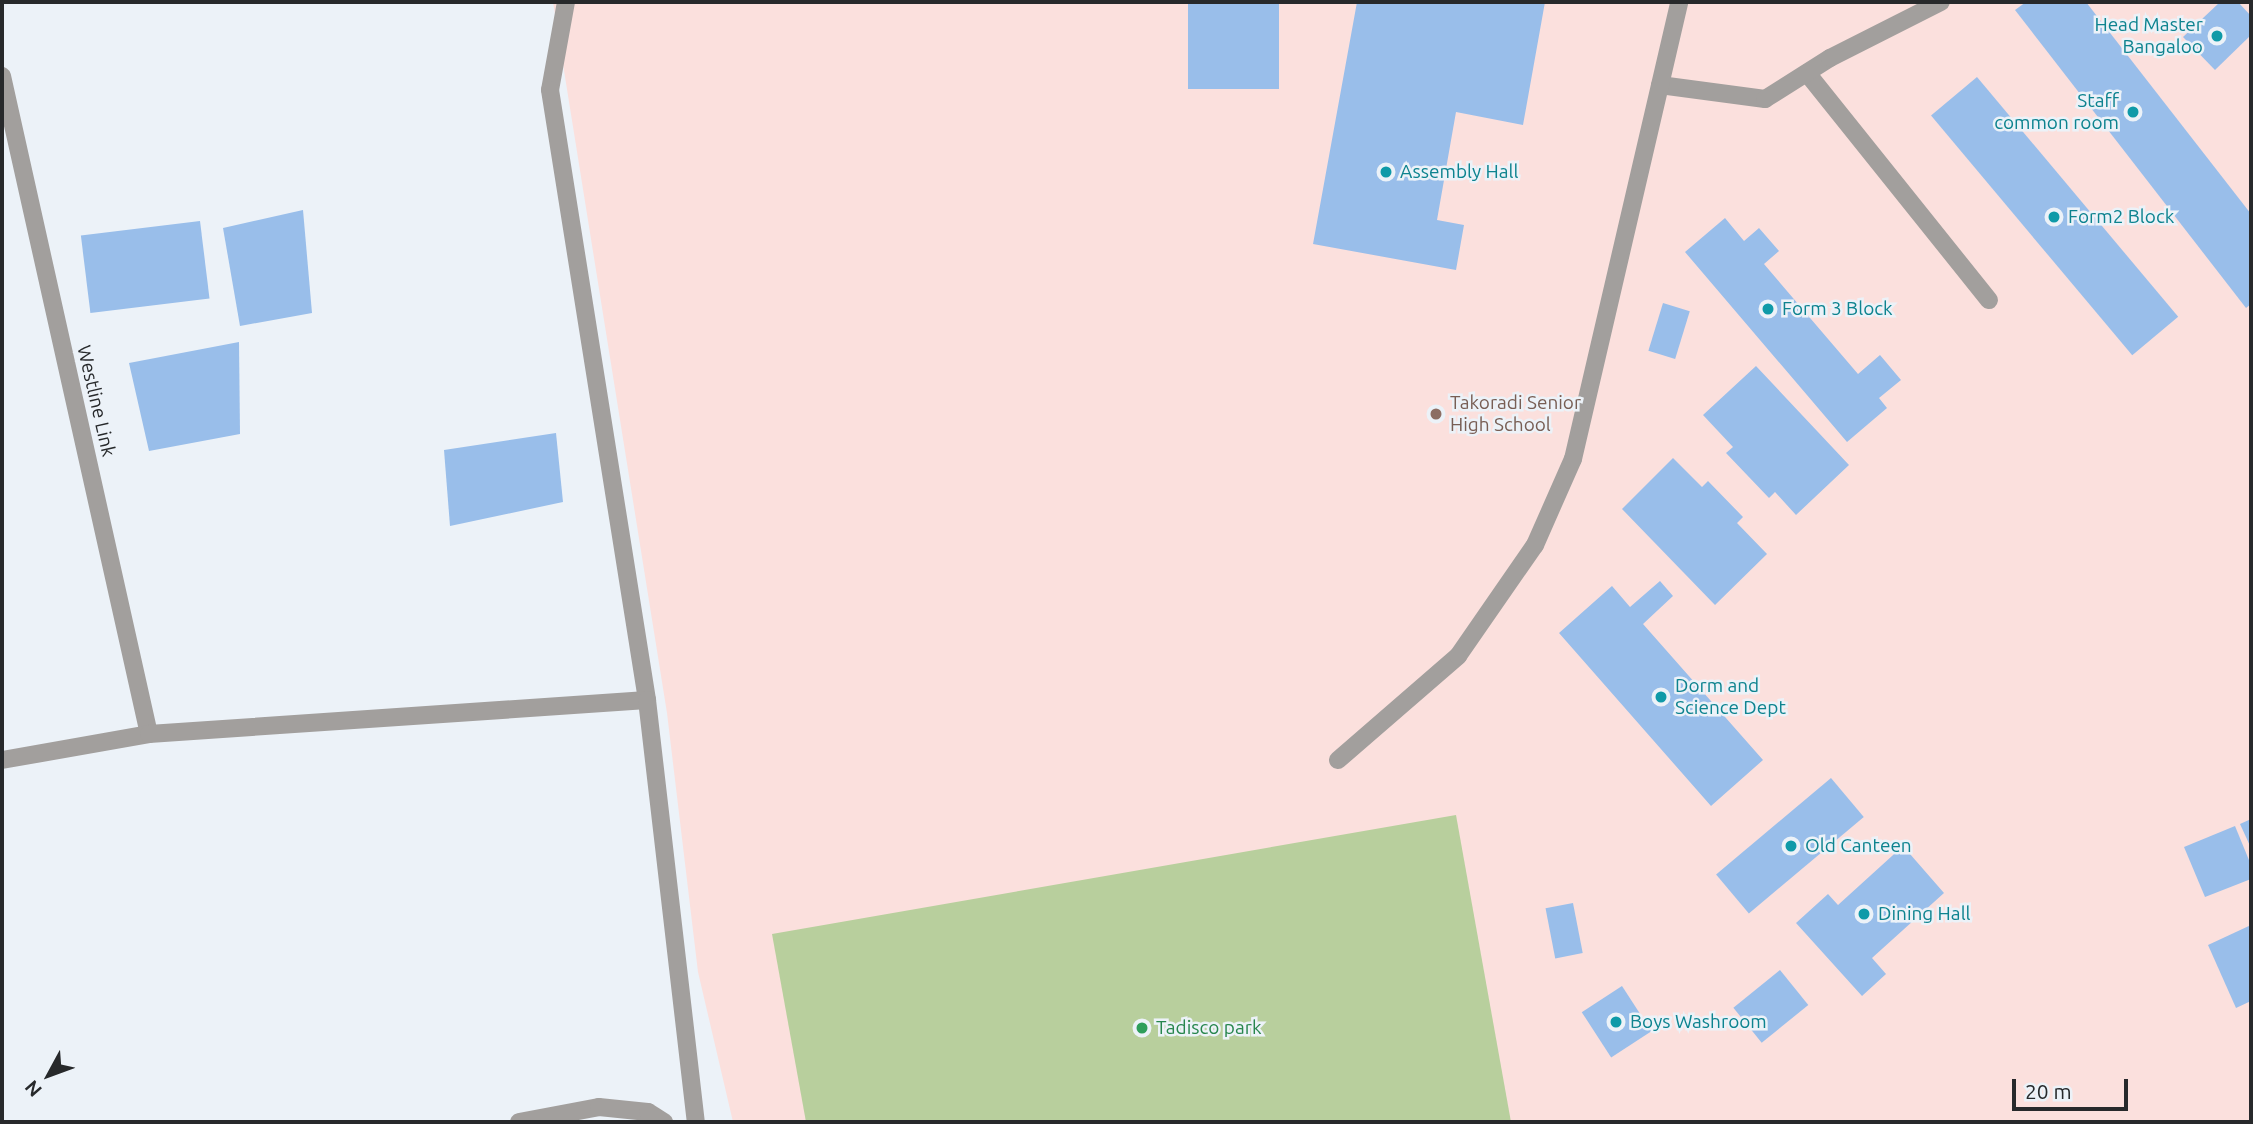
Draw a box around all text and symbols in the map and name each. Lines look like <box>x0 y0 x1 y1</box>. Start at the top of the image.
place label: Head Master Bangaloo <box>2094 14 2203 58</box>
marker: Head Master Bangaloo <box>2209 28 2225 44</box>
place label: Staff common room <box>1994 90 2119 134</box>
marker: Staff common room <box>2125 104 2141 120</box>
place label: Assembly Hall <box>1400 161 1519 183</box>
marker: Assembly Hall <box>1378 164 1394 180</box>
place label: Form2 Block <box>2068 206 2174 228</box>
marker: Form2 Block <box>2046 209 2062 225</box>
place label: Form 3 Block <box>1782 298 1893 320</box>
marker: Form 3 Block <box>1760 301 1776 317</box>
street label: Westline Link <box>72 343 120 459</box>
place label: Takoradi Senior High School <box>1450 392 1581 436</box>
marker: Takoradi Senior High School <box>1428 406 1444 422</box>
place label: Dorm and Science Dept <box>1675 675 1786 719</box>
marker: Dorm and Science Dept <box>1653 689 1669 705</box>
place label: Old Canteen <box>1805 835 1912 857</box>
marker: Old Canteen <box>1783 838 1799 854</box>
place label: Dining Hall <box>1878 903 1971 925</box>
marker: Dining Hall <box>1856 906 1872 922</box>
place label: Boys Washroom <box>1630 1011 1767 1033</box>
marker: Boys Washroom <box>1608 1014 1624 1030</box>
place label: Tadisco park <box>1156 1017 1261 1039</box>
marker: Tadisco park <box>1134 1020 1150 1036</box>
north arrow <box>14 1040 84 1110</box>
scale bar <box>2015 1064 2130 1108</box>
text: N <box>20 1076 46 1101</box>
text: 20 m <box>2025 1079 2072 1103</box>

